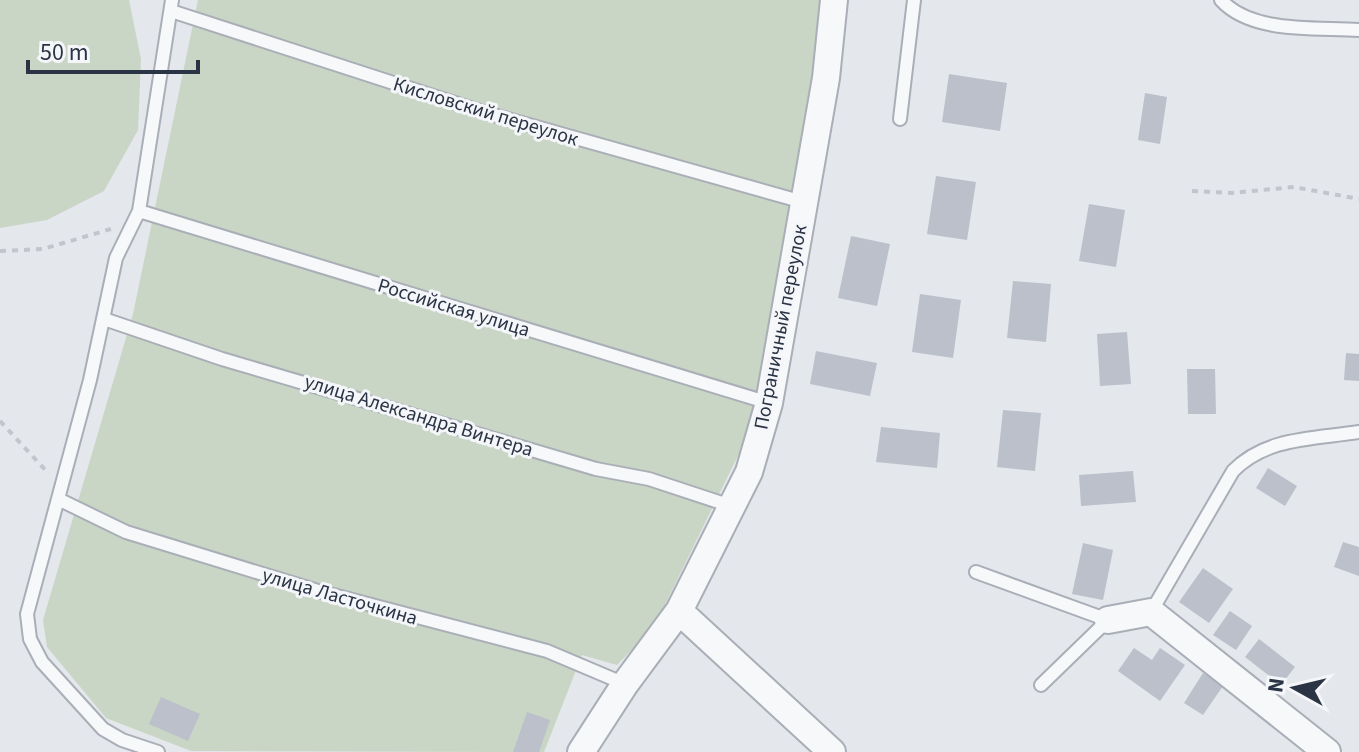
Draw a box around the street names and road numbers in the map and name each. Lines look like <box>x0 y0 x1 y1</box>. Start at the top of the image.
street label: Кисловский переулок <box>390 70 582 153</box>
street label: Пограничный переулок <box>747 222 815 432</box>
street label: Российская улица <box>374 272 533 344</box>
street label: улица Александра Винтера <box>301 368 537 464</box>
street label: улица Ласточкина <box>259 561 421 633</box>

